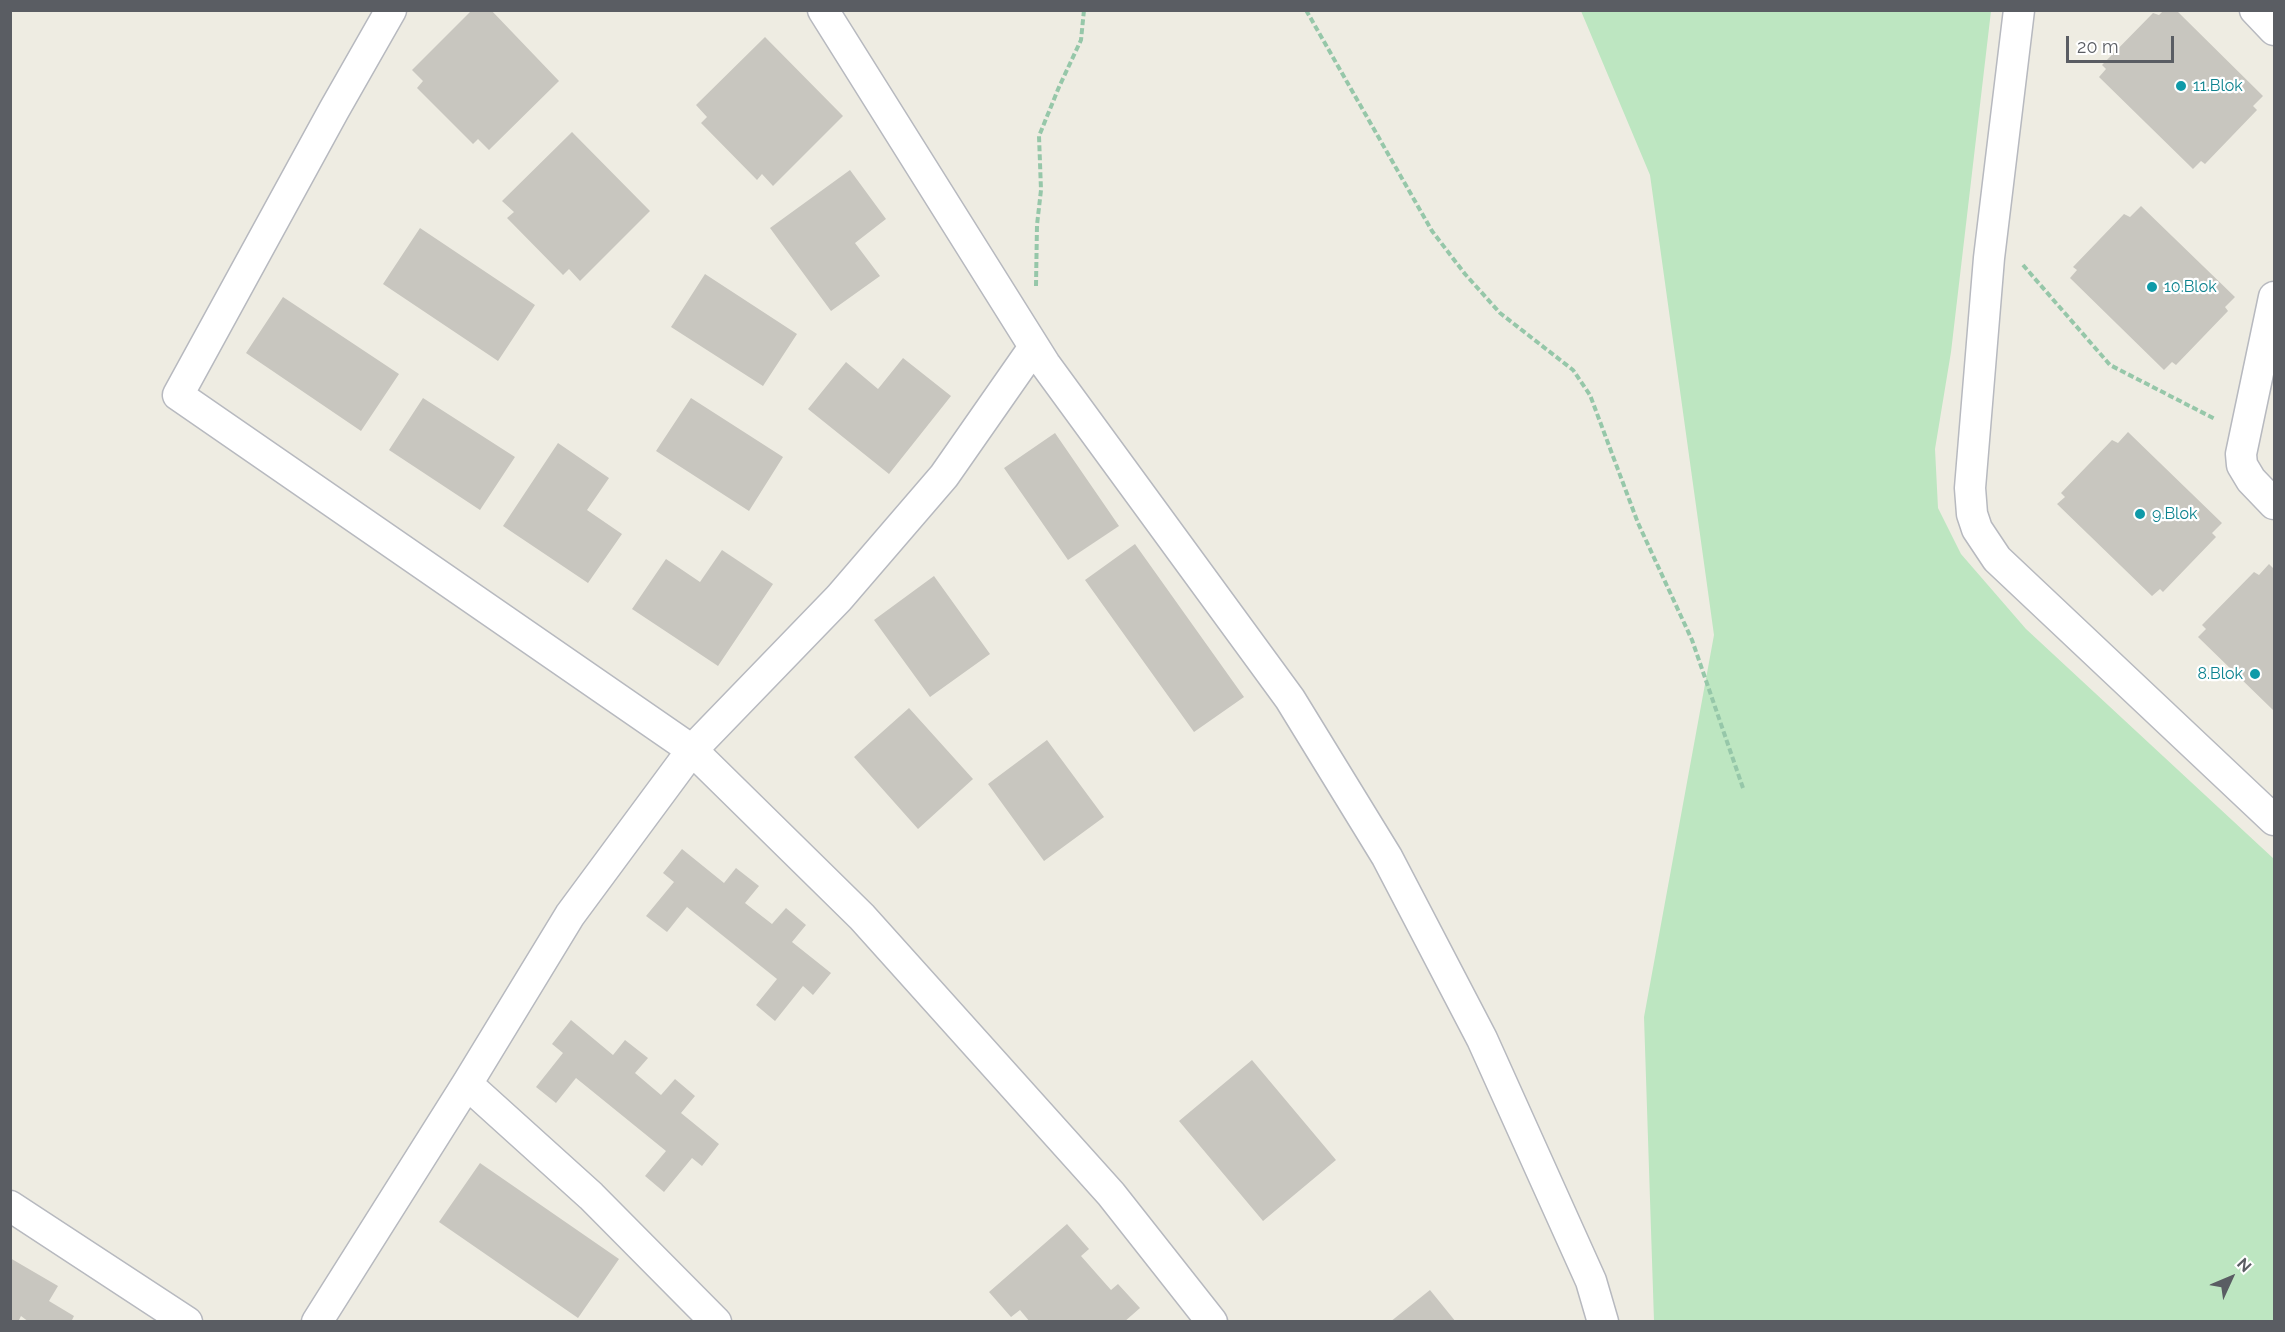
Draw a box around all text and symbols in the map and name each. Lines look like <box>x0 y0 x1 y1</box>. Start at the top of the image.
scale bar <box>2069 24 2177 62</box>
text: 20 m <box>2077 36 2119 57</box>
place label: 11.Blok <box>2193 76 2243 96</box>
marker: 11.Blok <box>2174 79 2188 93</box>
place label: 10.Blok <box>2164 277 2217 297</box>
marker: 10.Blok <box>2145 280 2159 294</box>
place label: 9.Blok <box>2152 504 2197 524</box>
marker: 9.Blok <box>2133 507 2147 521</box>
place label: 8.Blok <box>2197 664 2243 684</box>
marker: 8.Blok <box>2248 667 2262 681</box>
north arrow <box>2201 1248 2261 1308</box>
text: N <box>2233 1254 2255 1276</box>

